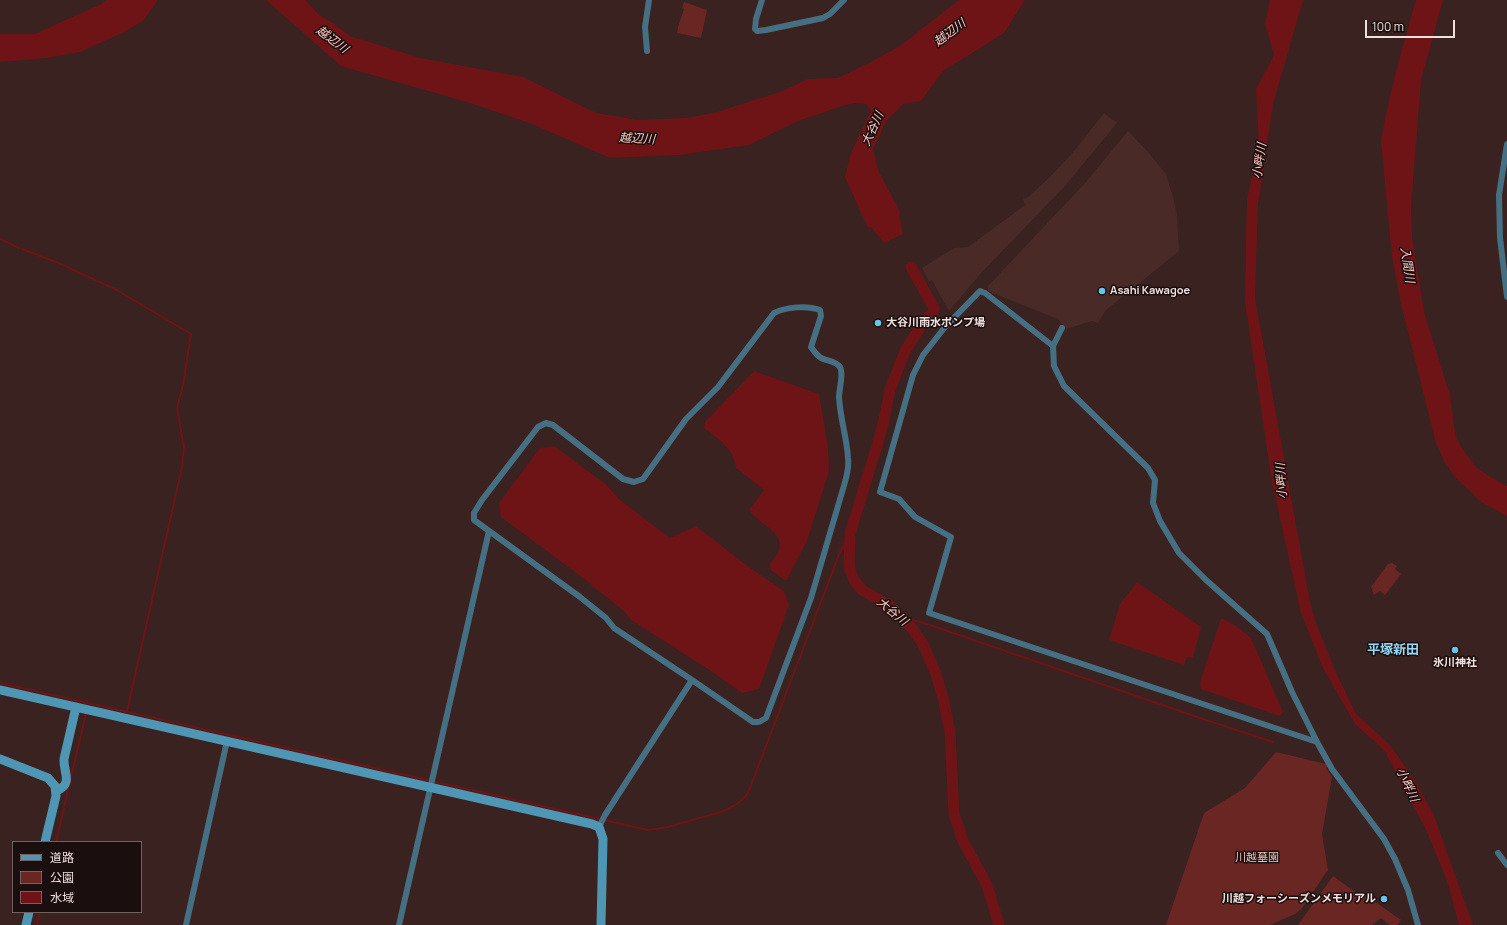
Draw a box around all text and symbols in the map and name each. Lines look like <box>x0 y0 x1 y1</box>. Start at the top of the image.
scale bar <box>1367 12 1457 38</box>
water label: 越辺川 <box>931 16 969 50</box>
text: 100 m <box>1372 18 1404 35</box>
water label: 越辺川 <box>313 23 351 57</box>
water label: 大谷川 <box>859 110 887 148</box>
water label: 越辺川 <box>619 131 655 147</box>
water label: 小畔川 <box>1250 142 1270 180</box>
water label: 入間川 <box>1397 246 1417 284</box>
place label: Asahi Kawagoe <box>1110 284 1190 298</box>
marker: Asahi Kawagoe <box>1097 286 1107 296</box>
place label: 大谷川雨水ポンプ場 <box>886 316 985 330</box>
marker: 大谷川雨水ポンプ場 <box>873 318 883 328</box>
water label: 小畔川 <box>1274 463 1290 499</box>
water label: 大谷川 <box>873 595 911 629</box>
district label: 平塚新田 <box>1367 642 1419 658</box>
marker: 氷川神社 <box>1450 645 1460 655</box>
place label: 氷川神社 <box>1433 656 1477 670</box>
water label: 小畔川 <box>1393 766 1421 804</box>
legend <box>12 841 142 913</box>
text: 道路 <box>50 849 74 866</box>
park label: 川越墓園 <box>1235 851 1279 865</box>
text: 公園 <box>50 869 74 886</box>
text: 水域 <box>50 889 74 906</box>
place label: 川越フォーシーズンメモリアル <box>1222 892 1376 906</box>
marker: 川越フォーシーズンメモリアル <box>1379 894 1389 904</box>

